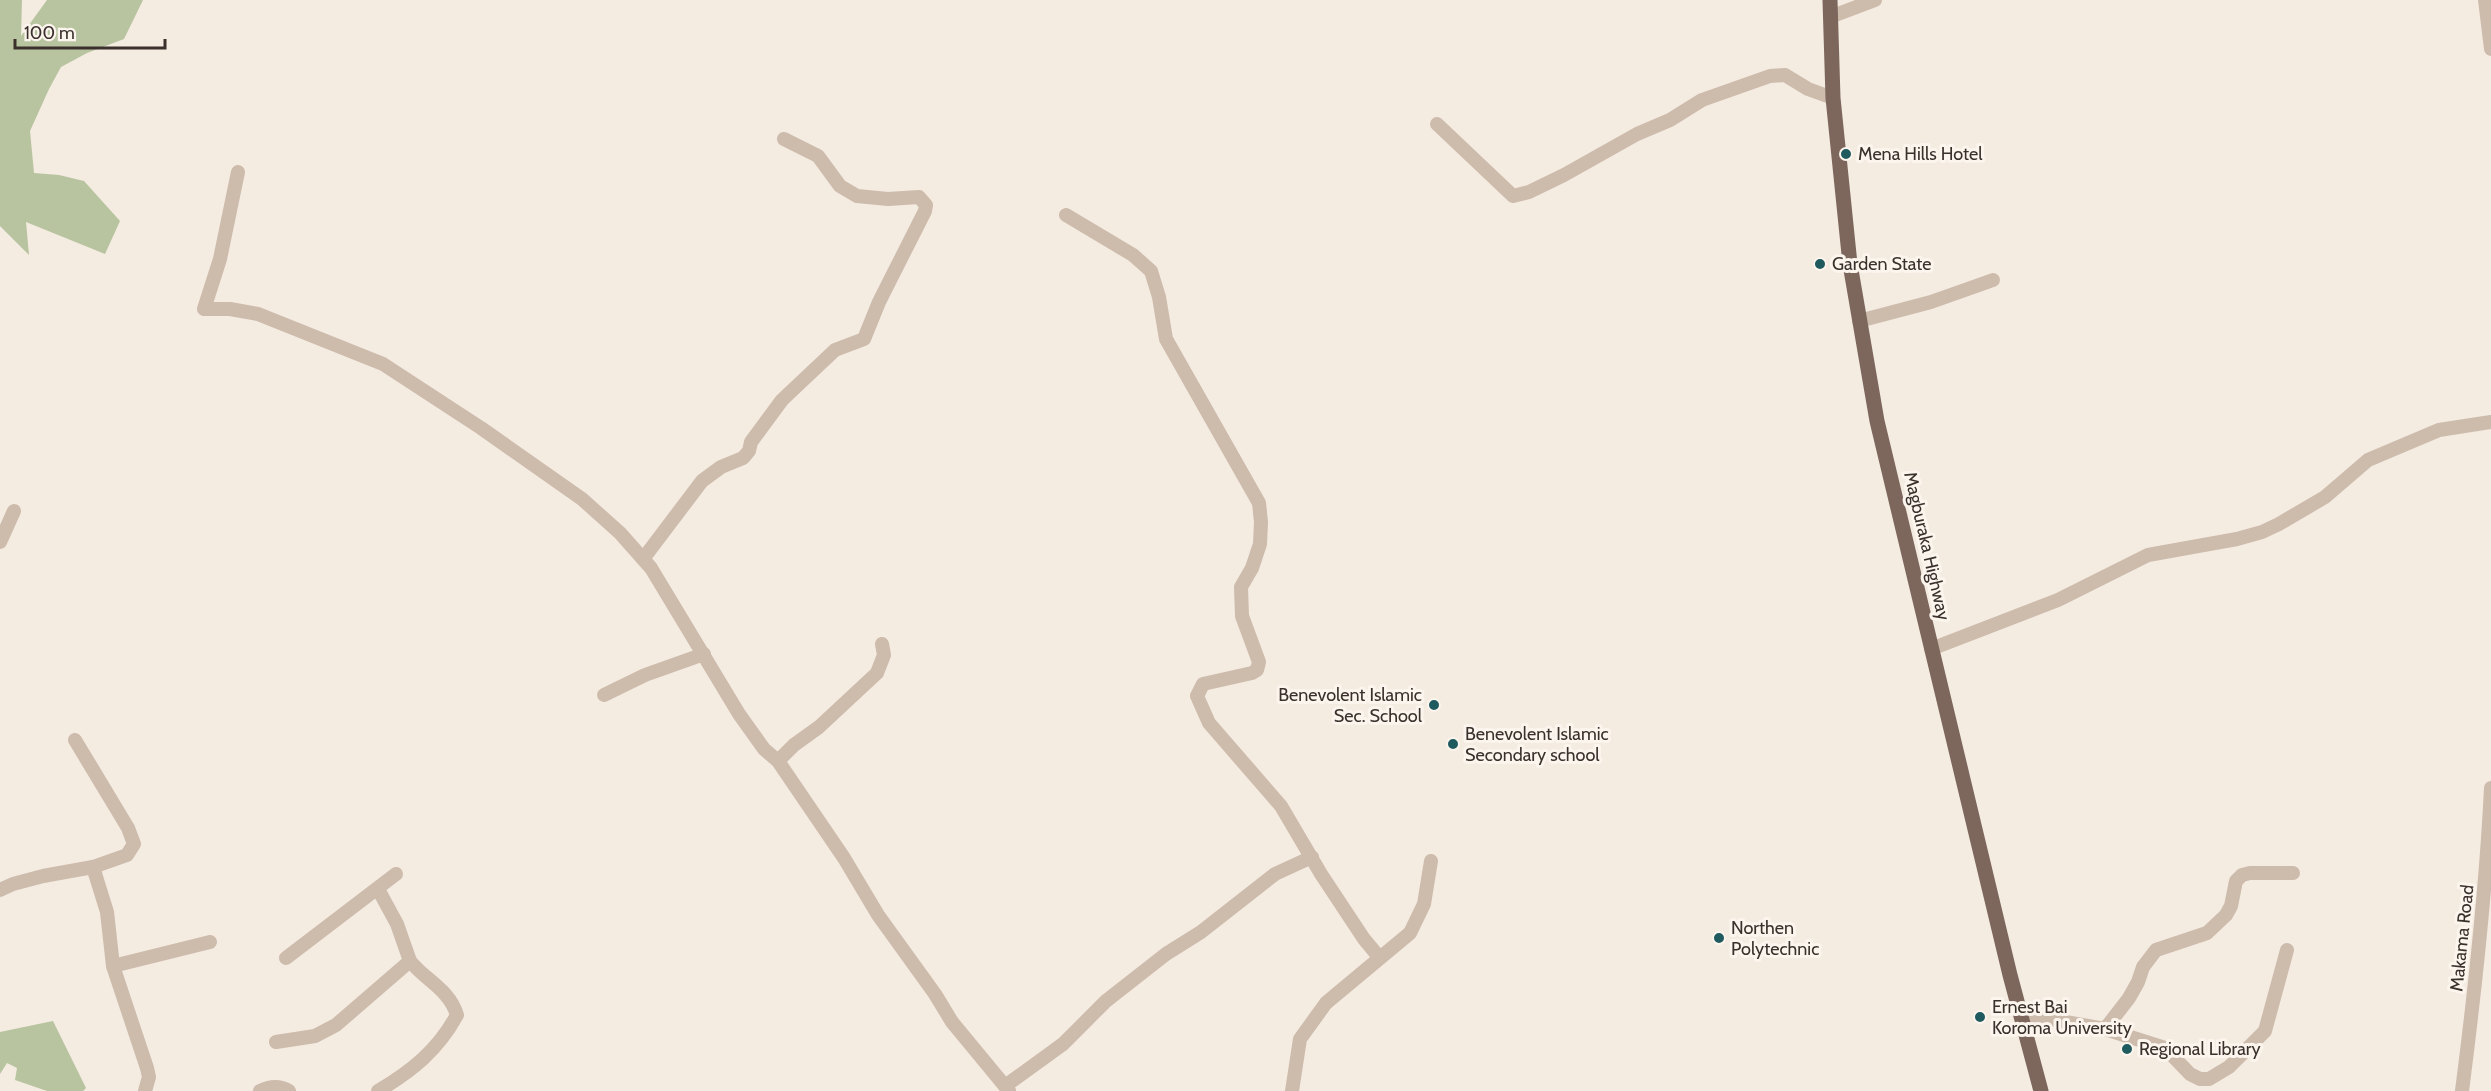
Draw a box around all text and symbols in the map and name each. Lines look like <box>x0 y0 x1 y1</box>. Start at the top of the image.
scale bar <box>15 12 165 50</box>
text: 100 m <box>24 22 75 44</box>
place label: Mena Hills Hotel <box>1858 143 1983 165</box>
marker: Mena Hills Hotel <box>1839 147 1853 161</box>
place label: Garden State <box>1832 253 1932 275</box>
marker: Garden State <box>1813 257 1827 271</box>
street label: Magburaka Highway <box>1899 470 1955 622</box>
place label: Benevolent Islamic Sec. School <box>1278 684 1423 727</box>
marker: Benevolent Islamic Sec. School <box>1427 698 1441 712</box>
place label: Benevolent Islamic Secondary school <box>1465 723 1609 766</box>
marker: Benevolent Islamic Secondary school <box>1446 737 1460 751</box>
street label: Makama Road <box>2445 884 2479 992</box>
place label: Northen Polytechnic <box>1731 917 1819 960</box>
marker: Northen Polytechnic <box>1712 931 1726 945</box>
place label: Ernest Bai Koroma University <box>1992 996 2132 1039</box>
marker: Ernest Bai Koroma University <box>1973 1010 1987 1024</box>
place label: Regional Library <box>2139 1038 2261 1060</box>
marker: Regional Library <box>2120 1042 2134 1056</box>

